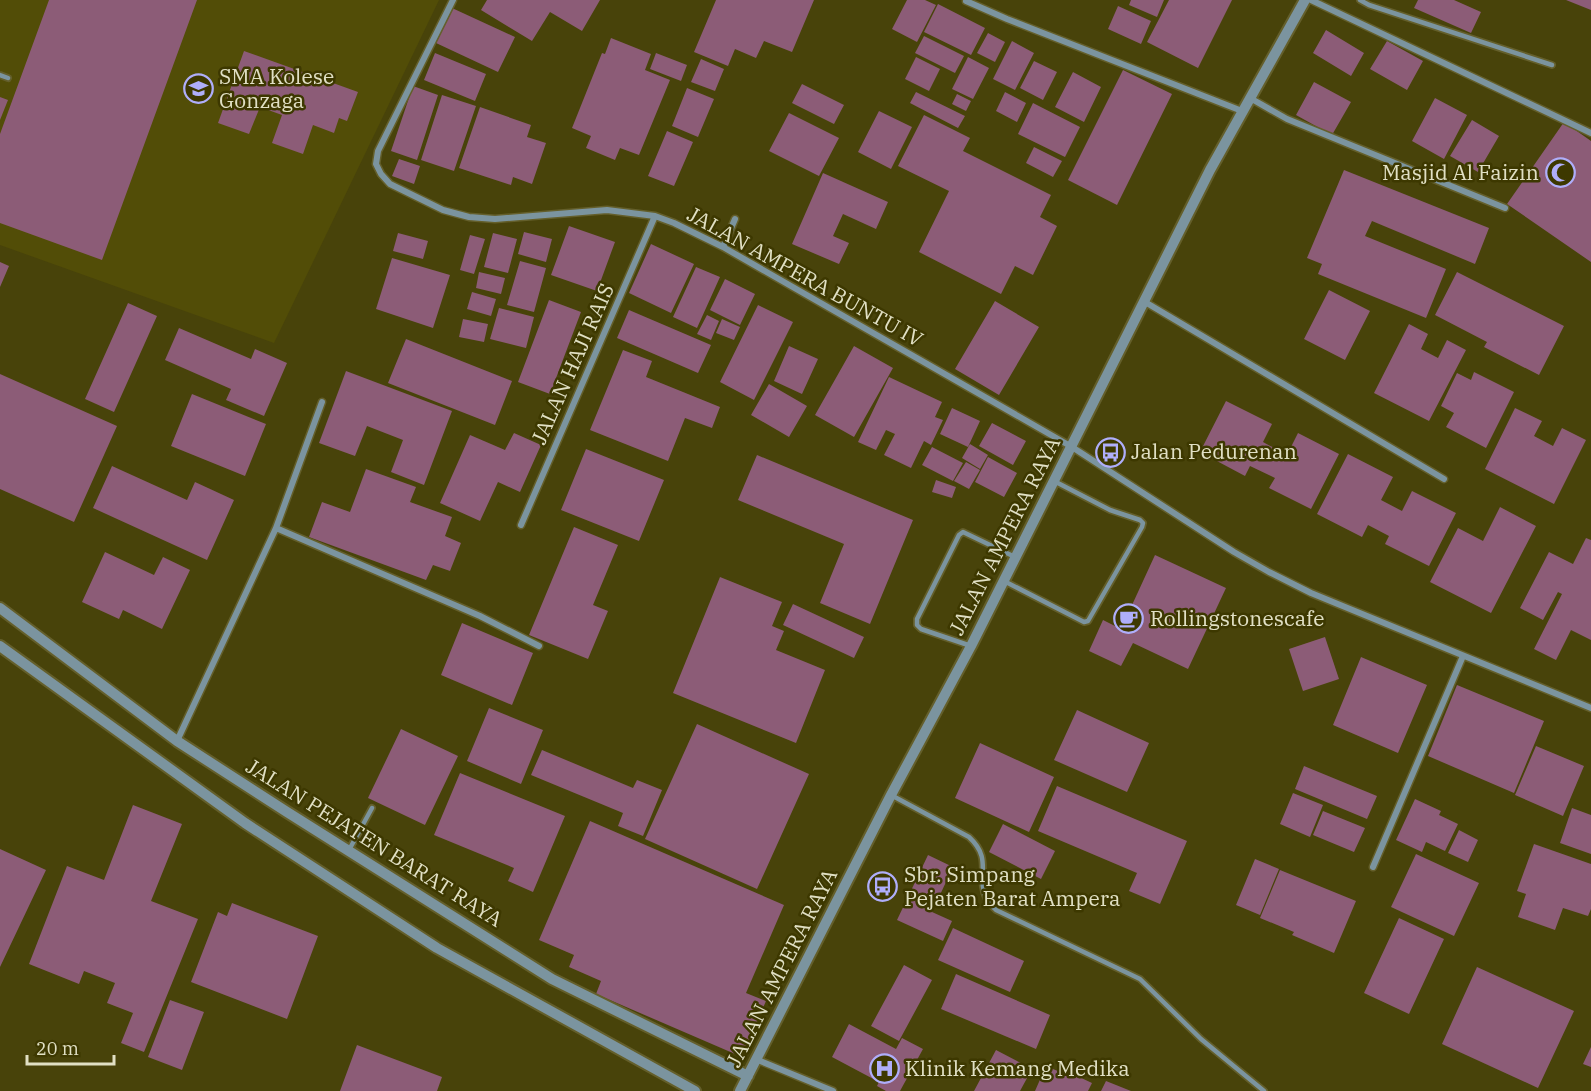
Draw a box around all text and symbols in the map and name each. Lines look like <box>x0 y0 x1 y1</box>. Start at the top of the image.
place label: SMA Kolese Gonzaga <box>219 62 334 114</box>
school or university icon: SMA Kolese Gonzaga <box>182 73 214 105</box>
mosque icon: Masjid Al Faizin <box>1544 157 1576 189</box>
place label: Masjid Al Faizin <box>1382 158 1539 186</box>
street label: JALAN AMPERA BUNTU IV <box>682 199 929 353</box>
street label: JALAN HAJI RAIS <box>524 279 620 448</box>
street label: JALAN AMPERA RAYA <box>942 431 1067 639</box>
bus stop icon: Jalan Pedurenan <box>1094 436 1126 468</box>
place label: Jalan Pedurenan <box>1131 437 1297 465</box>
cafe icon: Rollingstonescafe <box>1113 603 1145 635</box>
place label: Rollingstonescafe <box>1150 604 1324 632</box>
street label: JALAN PEJATEN BARAT RAYA <box>241 751 509 933</box>
place label: Sbr. Simpang Pejaten Barat Ampera <box>904 860 1120 912</box>
street label: JALAN AMPERA RAYA <box>719 863 844 1071</box>
bus stop icon: Sbr. Simpang Pejaten Barat Ampera <box>867 871 899 903</box>
scale bar <box>27 1028 114 1066</box>
text: 20 m <box>36 1037 79 1060</box>
hospital icon: Klinik Kemang Medika <box>868 1053 900 1085</box>
place label: Klinik Kemang Medika <box>905 1054 1130 1082</box>

